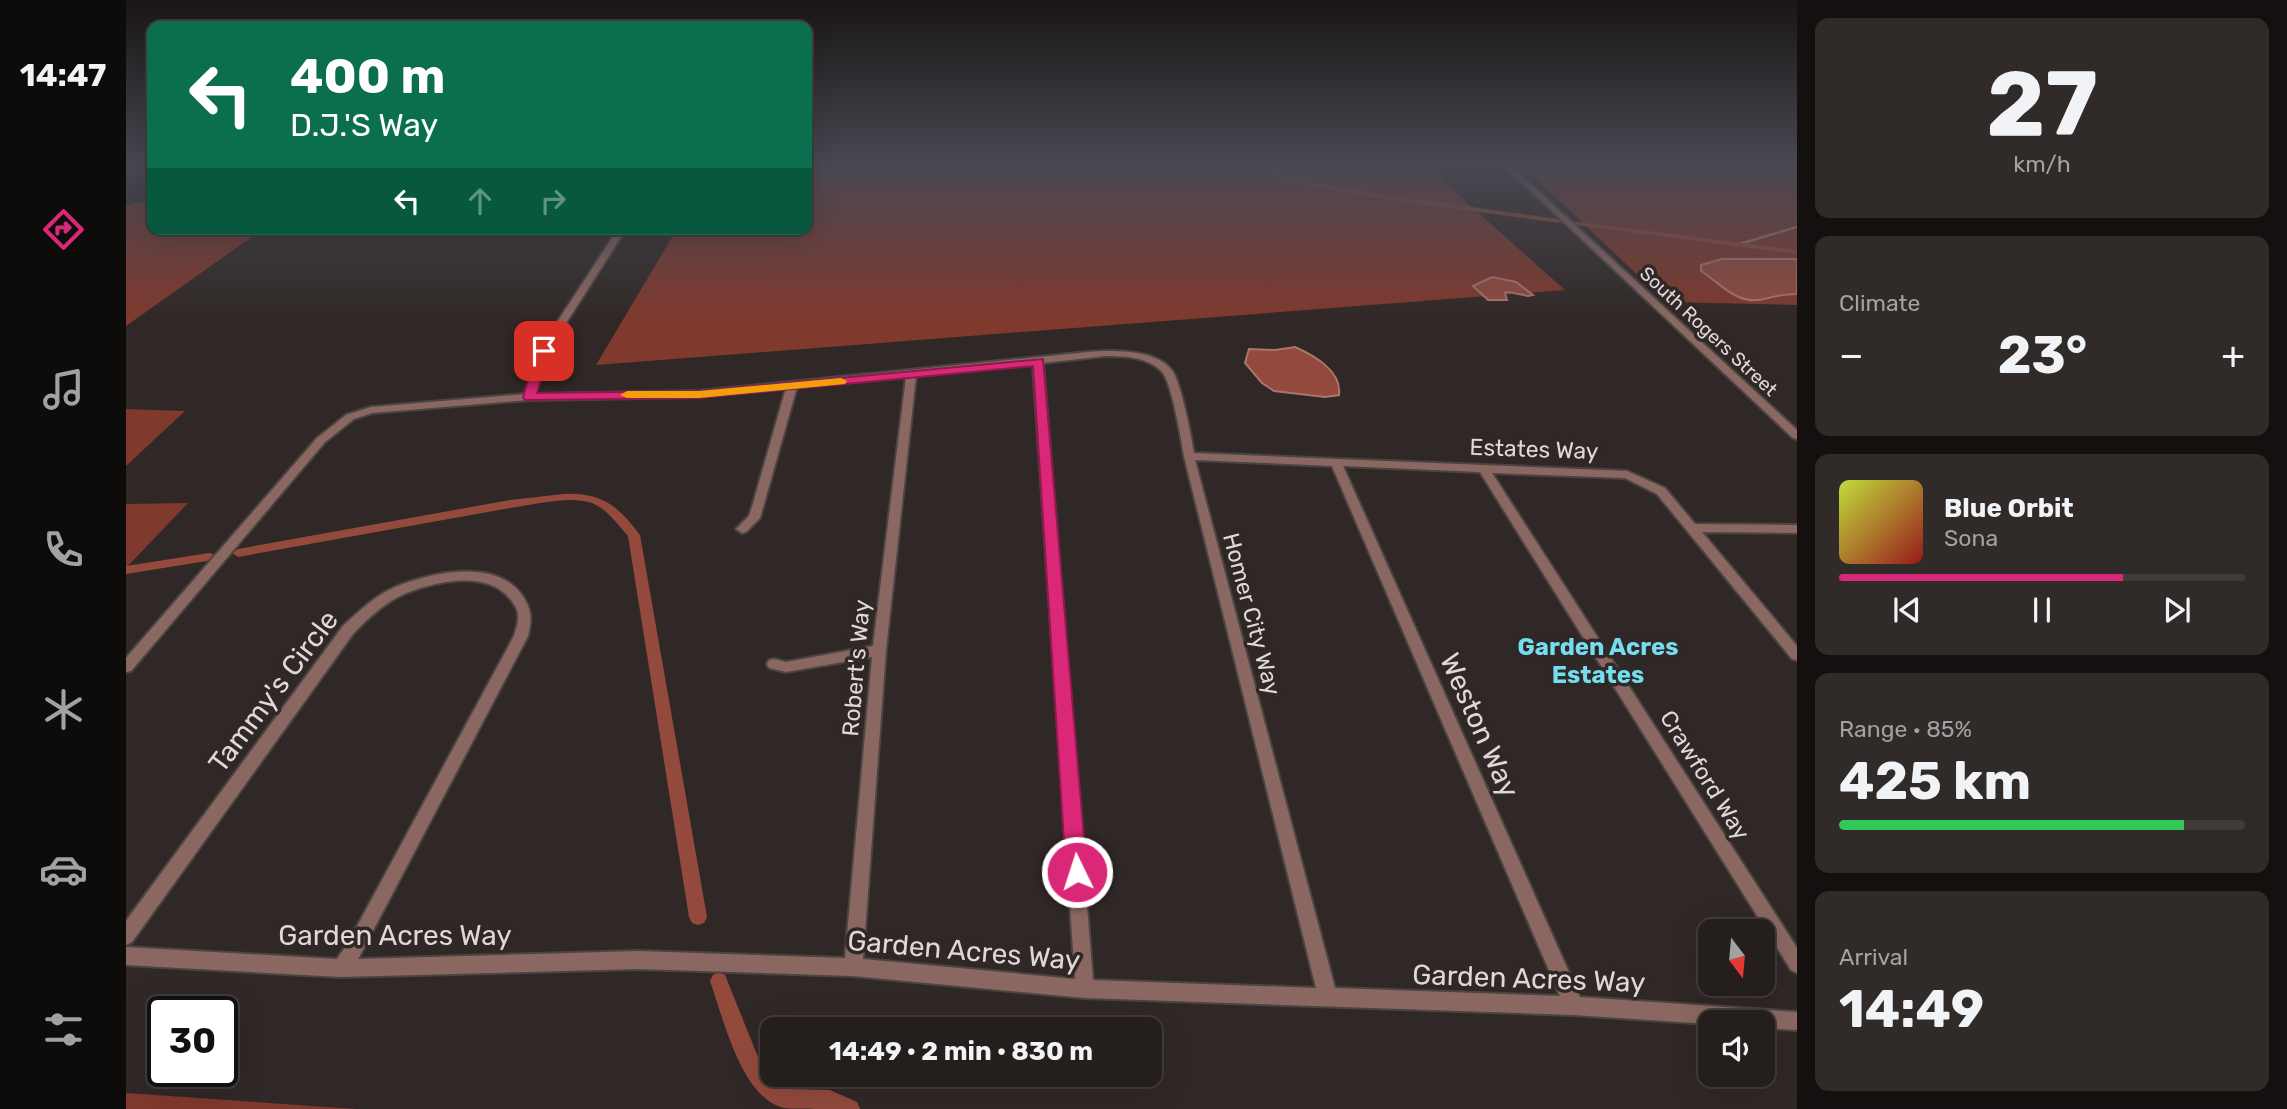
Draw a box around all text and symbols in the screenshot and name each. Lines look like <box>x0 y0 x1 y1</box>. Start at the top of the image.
text: 400 m <box>290 47 445 105</box>
icon: left <box>175 49 266 140</box>
text: 27 <box>1986 50 2098 158</box>
text: 14:47 <box>20 56 106 94</box>
text: D.J.'S Way <box>290 106 438 144</box>
text: km/h <box>2013 150 2071 178</box>
icon: left <box>388 182 426 220</box>
icon: ahead <box>461 182 499 220</box>
icon: right <box>534 182 572 220</box>
icon: directions <box>39 205 88 254</box>
street label: South Rogers Street <box>1635 262 1783 401</box>
text: Climate <box>1839 289 1920 317</box>
pin <box>514 321 574 381</box>
text: 23° <box>1998 324 2087 386</box>
icon: arrive <box>525 332 563 370</box>
text: − <box>1839 332 1864 378</box>
text: + <box>2221 332 2245 378</box>
icon: music <box>39 365 88 414</box>
street label: Estates Way <box>1469 433 1599 465</box>
text: Blue Orbit <box>1944 493 2074 524</box>
text: Sona <box>1944 524 1998 552</box>
icon: phone <box>39 525 88 574</box>
street label: Homer City Way <box>1217 530 1287 699</box>
icon: previous <box>1888 591 1926 629</box>
icon: pause <box>2023 591 2061 629</box>
icon: next <box>2158 591 2196 629</box>
street label: Robert's Way <box>836 598 876 737</box>
street label: Tammy's Circle <box>202 604 345 779</box>
district label: Garden Acres Estates <box>1517 633 1679 689</box>
street label: Weston Way <box>1433 648 1526 803</box>
icon: climate <box>39 685 88 734</box>
street label: Crawford Way <box>1654 705 1756 845</box>
text: Range · 85% <box>1839 715 1972 743</box>
text: 425 km <box>1839 750 2031 812</box>
position arrow <box>1040 835 1114 909</box>
icon: car <box>39 845 88 894</box>
street label: Garden Acres Way <box>278 919 512 952</box>
north arrow <box>1698 919 1774 996</box>
map controls <box>1698 919 1775 1087</box>
street label: Garden Acres Way <box>846 924 1082 977</box>
text: Arrival <box>1839 943 1908 971</box>
street label: Garden Acres Way <box>1412 958 1646 999</box>
text: 14:49 <box>1839 978 1984 1040</box>
speed limit sign: 30 <box>147 996 238 1087</box>
icon: filters <box>39 1005 88 1054</box>
button: sound <box>1698 1010 1775 1087</box>
text: 14:49 · 2 min · 830 m <box>829 1036 1093 1067</box>

